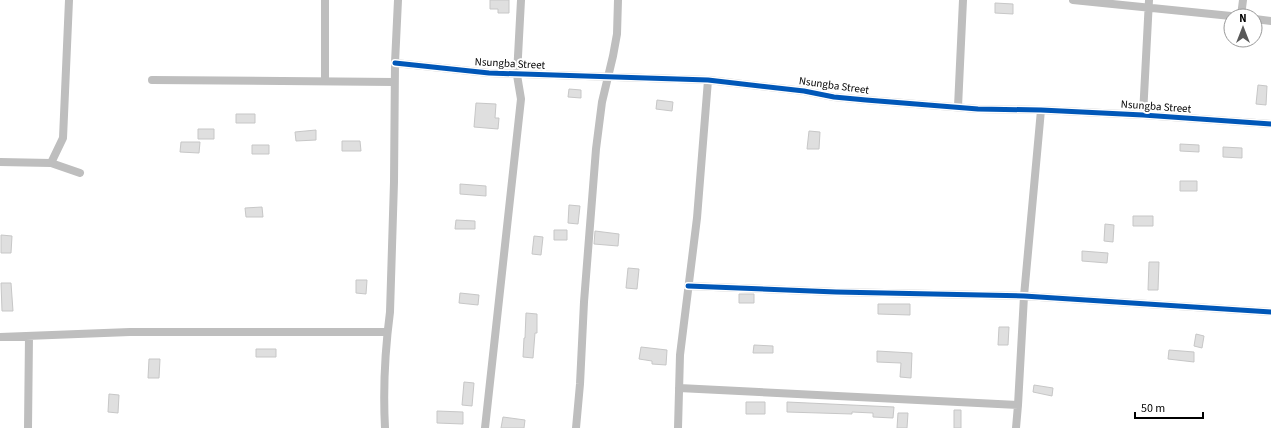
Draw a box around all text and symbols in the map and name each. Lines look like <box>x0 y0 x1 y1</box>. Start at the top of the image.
north arrow <box>1223 8 1263 48</box>
text: N <box>1239 11 1247 26</box>
street label: Nsungba Street <box>474 54 546 73</box>
street label: Nsungba Street <box>798 73 870 98</box>
street label: Nsungba Street <box>1120 97 1192 116</box>
scale bar <box>1135 394 1203 420</box>
text: 50 m <box>1141 400 1165 417</box>

